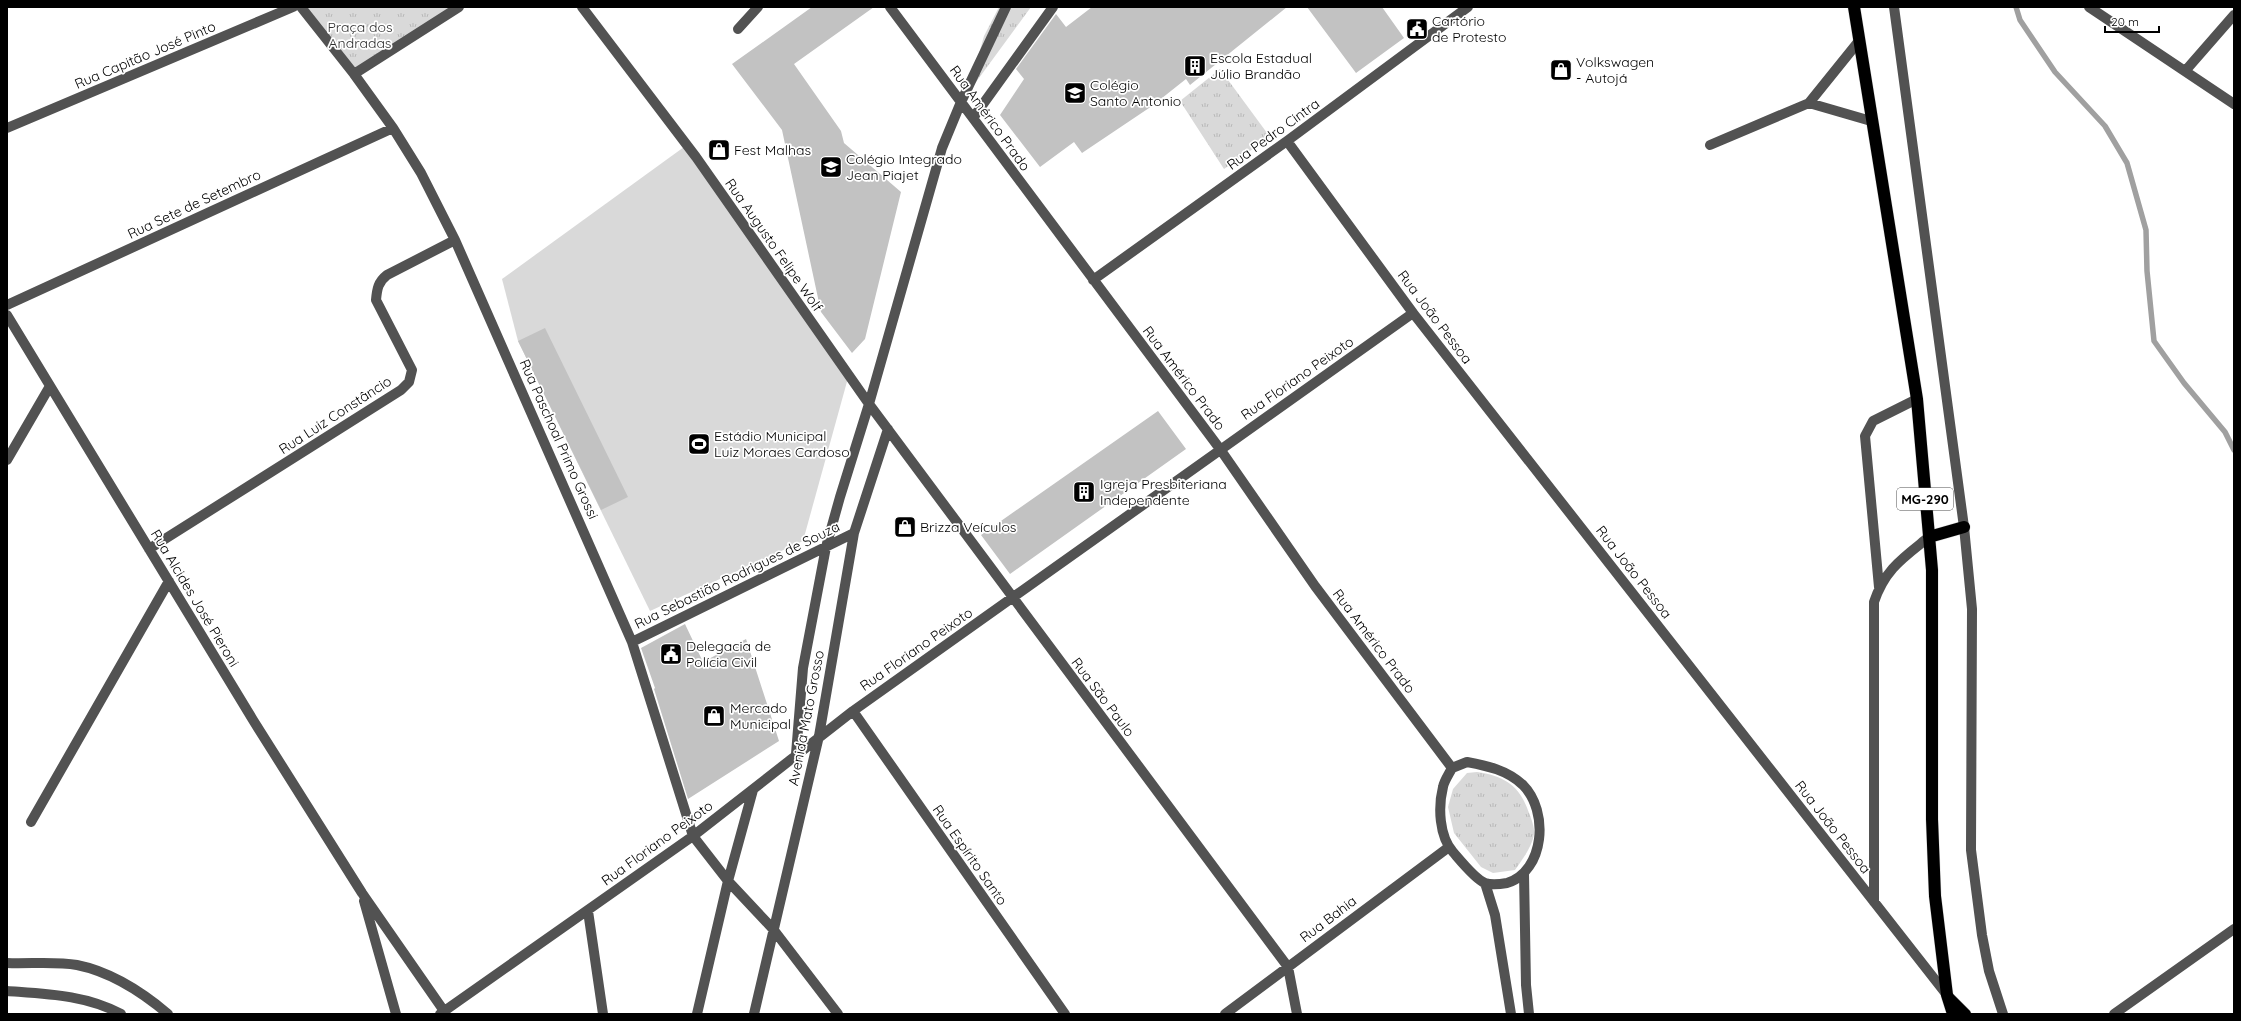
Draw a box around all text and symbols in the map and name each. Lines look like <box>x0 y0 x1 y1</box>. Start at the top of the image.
scale bar <box>2105 8 2159 34</box>
place label: Cartório de Protesto <box>1432 12 1506 46</box>
text: 20 m <box>2111 14 2139 29</box>
public building icon: Cartório de Protesto <box>1404 16 1430 42</box>
street label: Rua Capitão José Pinto <box>72 17 218 93</box>
park label: Praça dos Andradas <box>327 18 393 52</box>
place label: Escola Estadual Júlio Brandão <box>1210 49 1312 83</box>
building icon: Escola Estadual Júlio Brandão <box>1182 53 1208 79</box>
place label: Volkswagen - Autojá <box>1576 53 1654 87</box>
shop icon: Volkswagen - Autojá <box>1548 57 1574 83</box>
street label: Rua Américo Prado <box>946 62 1034 174</box>
place label: Colégio Santo Antonio <box>1090 76 1181 110</box>
school or university icon: Colégio Santo Antonio <box>1062 80 1088 106</box>
street label: Rua Pedro Cintra <box>1223 94 1323 174</box>
shop icon: Fest Malhas <box>706 137 732 163</box>
place label: Fest Malhas <box>734 141 811 159</box>
place label: Colégio Integrado Jean Piajet <box>846 150 962 184</box>
school or university icon: Colégio Integrado Jean Piajet <box>818 154 844 180</box>
street label: Rua Sete de Setembro <box>124 165 264 243</box>
street label: Rua Augusto Felipe Wolf <box>721 175 827 315</box>
street label: Rua João Pessoa <box>1394 266 1476 368</box>
street label: Rua Américo Prado <box>1139 322 1229 434</box>
street label: Rua Floriano Peixoto <box>1237 332 1357 424</box>
street label: Rua Paschoal Primo Grossi <box>516 356 602 522</box>
street label: Rua Luiz Constâncio <box>275 372 395 458</box>
place label: Estádio Municipal Luiz Moraes Cardoso <box>714 427 850 461</box>
sports icon: Estádio Municipal Luiz Moraes Cardoso <box>686 431 712 457</box>
place label: Igreja Presbiteriana Independente <box>1100 475 1227 509</box>
building icon: Igreja Presbiteriana Independente <box>1071 479 1097 505</box>
road number: MG-290 <box>1897 488 1953 510</box>
shop icon: Brizza Veículos <box>892 514 918 540</box>
street label: Rua Sebastião Rodrigues de Souza <box>631 517 843 633</box>
place label: Brizza Veículos <box>920 518 1016 536</box>
street label: Rua João Pessoa <box>1592 522 1676 622</box>
street label: Rua Alcides José Pieroni <box>147 526 243 670</box>
street label: Rua Américo Prado <box>1329 585 1419 697</box>
street label: Rua Floriano Peixoto <box>856 603 976 695</box>
place label: Delegacia de Polícia Civil <box>686 637 771 671</box>
public building icon: Delegacia de Polícia Civil <box>658 641 684 667</box>
street label: Avenida Mato Grosso <box>784 649 828 787</box>
street label: Rua São Paulo <box>1067 654 1139 740</box>
place label: Mercado Municipal <box>730 699 791 733</box>
shop icon: Mercado Municipal <box>701 703 727 729</box>
street label: Rua João Pessoa <box>1791 777 1875 877</box>
street label: Rua Floriano Peixoto <box>598 796 716 890</box>
street label: Rua Espírito Santo <box>929 801 1011 909</box>
street label: Rua Bahia <box>1296 892 1360 946</box>

